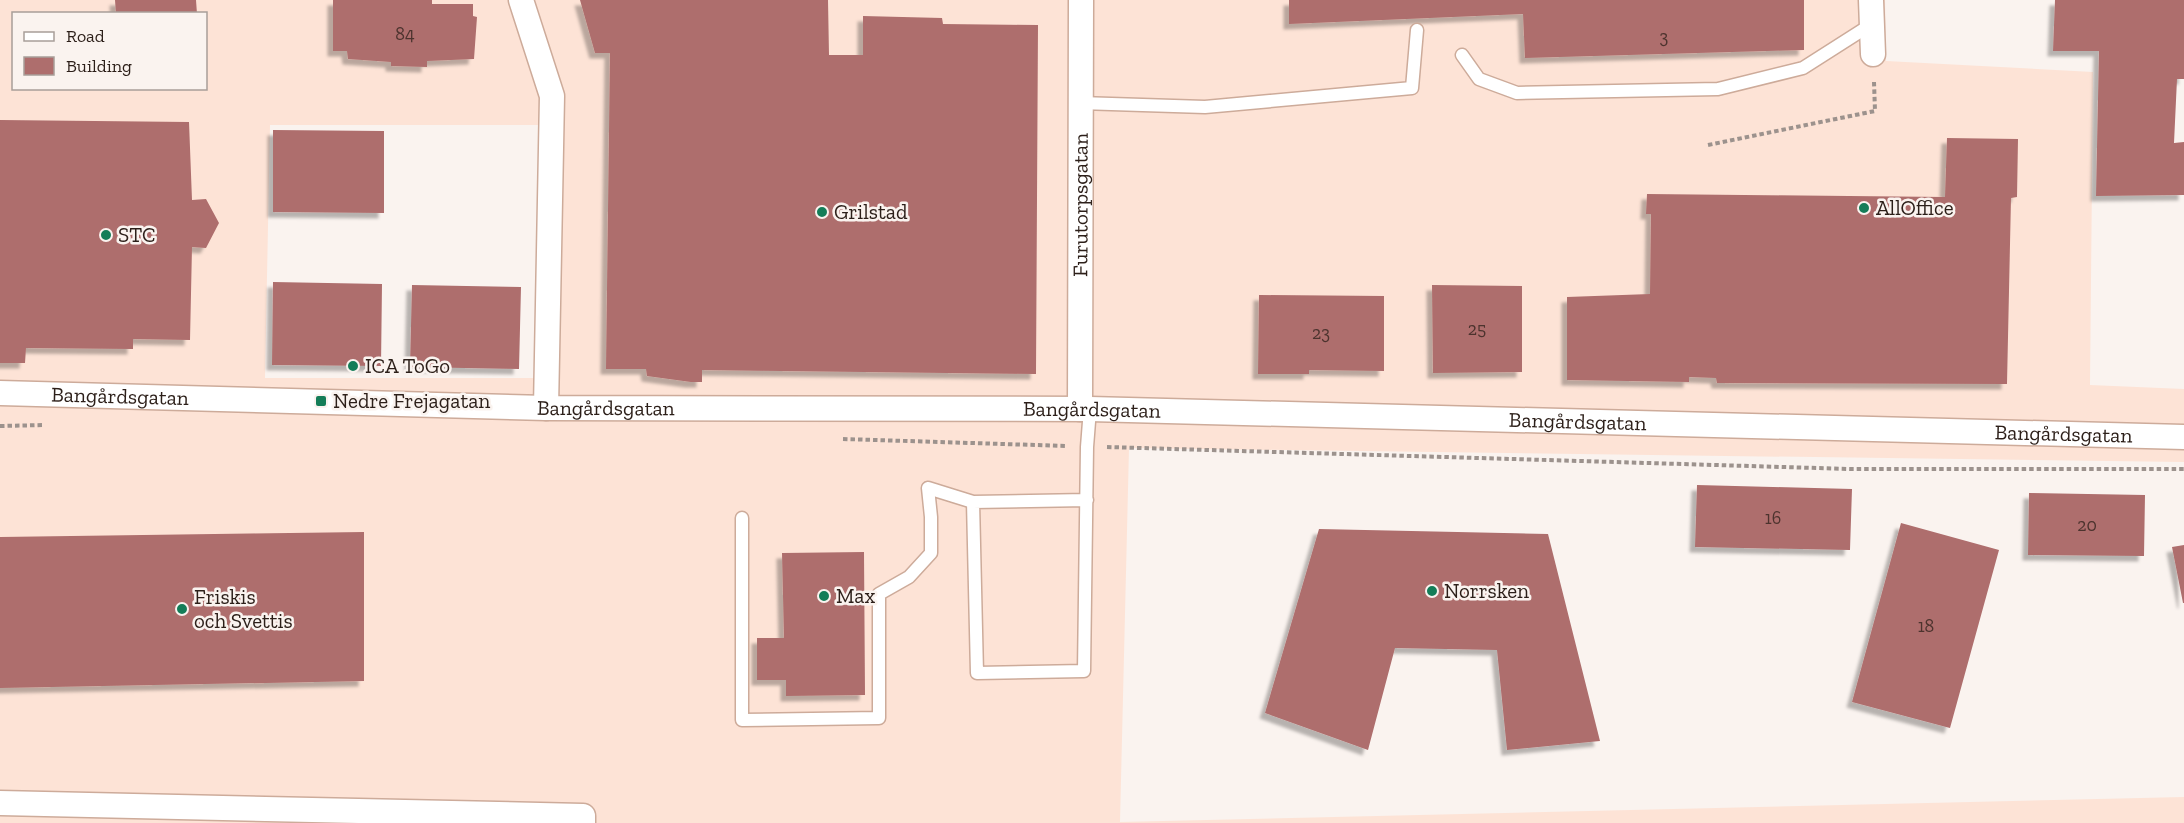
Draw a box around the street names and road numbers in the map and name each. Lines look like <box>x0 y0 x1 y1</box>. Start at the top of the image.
street label: Furutorpsgatan <box>1067 133 1093 277</box>
street label: Bangårdsgatan <box>51 381 189 410</box>
street label: Bangårdsgatan <box>537 395 675 420</box>
street label: Bangårdsgatan <box>1023 396 1161 423</box>
street label: Bangårdsgatan <box>1508 407 1647 435</box>
street label: Bangårdsgatan <box>1994 419 2133 448</box>

